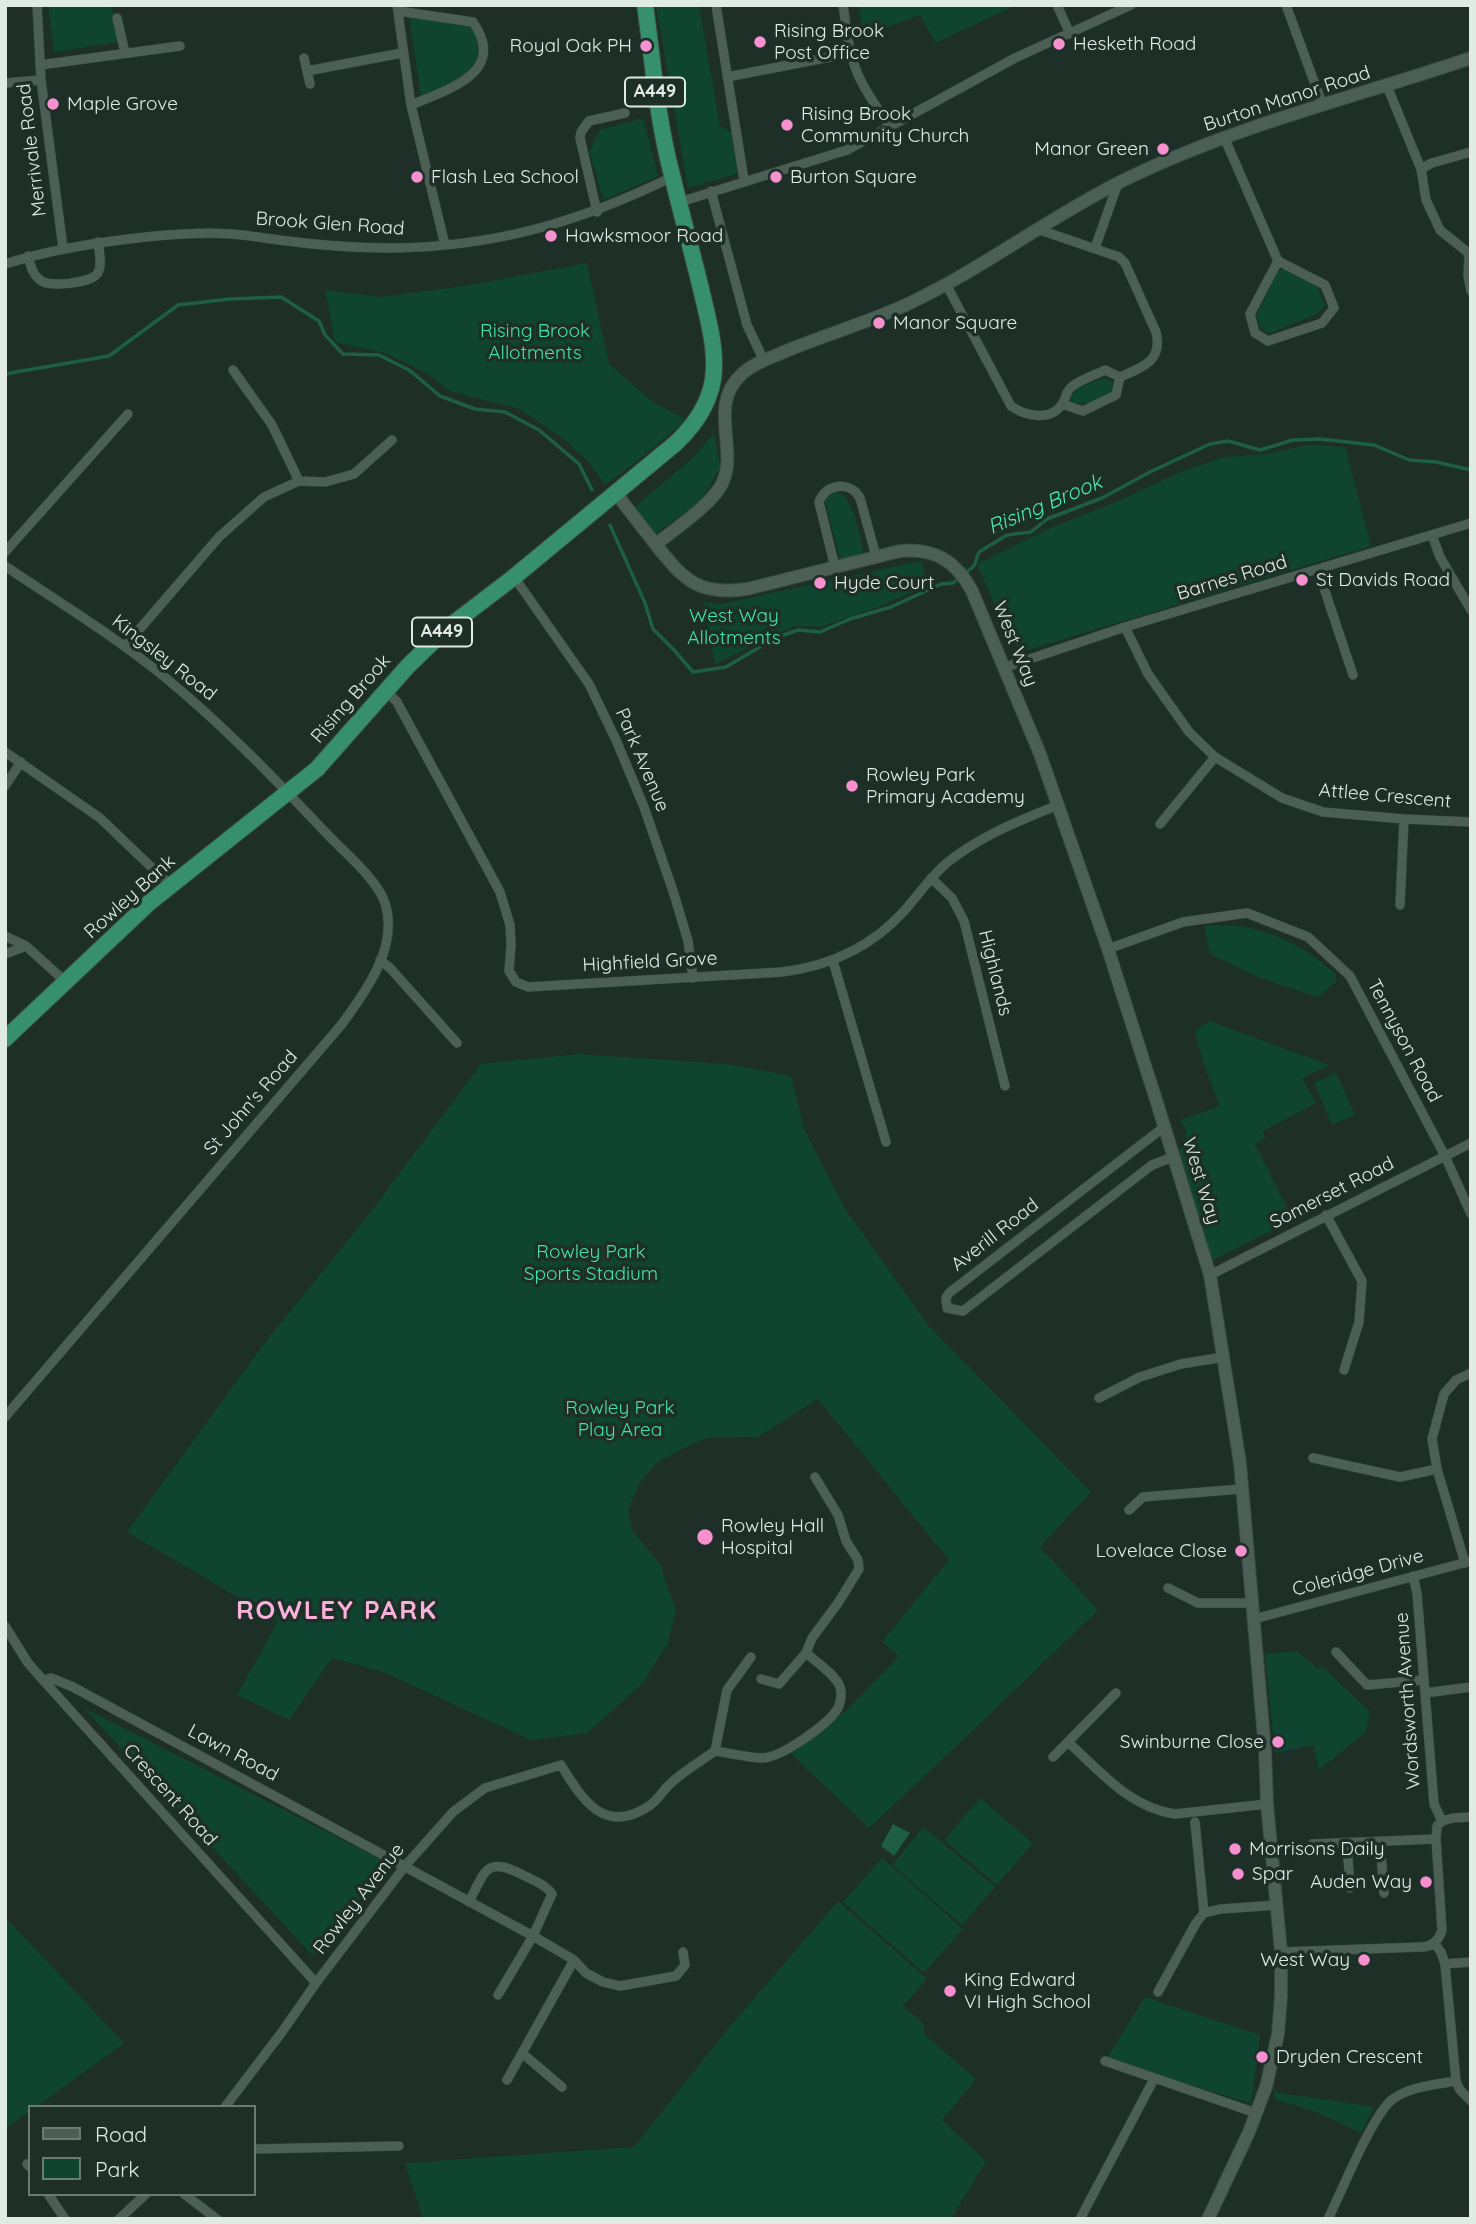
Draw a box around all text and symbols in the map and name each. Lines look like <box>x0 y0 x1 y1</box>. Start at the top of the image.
place label: Rising Brook Post Office <box>774 20 884 64</box>
place label: Hesketh Road <box>1073 33 1196 55</box>
marker: Rising Brook Post Office <box>752 34 768 50</box>
place label: Royal Oak PH <box>510 35 632 57</box>
marker: Hesketh Road <box>1051 36 1067 52</box>
marker: Royal Oak PH <box>638 38 654 54</box>
street label: Burton Manor Road <box>1201 61 1373 137</box>
road number: A449 <box>625 78 685 106</box>
street label: Merrivale Road <box>13 82 51 218</box>
place label: Maple Grove <box>67 93 178 115</box>
marker: Maple Grove <box>45 96 61 112</box>
place label: Rising Brook Community Church <box>801 103 969 147</box>
marker: Rising Brook Community Church <box>779 117 795 133</box>
place label: Manor Green <box>1034 138 1149 160</box>
marker: Manor Green <box>1155 141 1171 157</box>
place label: Flash Lea School <box>431 166 579 188</box>
place label: Burton Square <box>790 166 917 188</box>
marker: Flash Lea School <box>409 169 425 185</box>
marker: Burton Square <box>768 169 784 185</box>
street label: Brook Glen Road <box>255 207 405 241</box>
place label: Hawksmoor Road <box>565 225 723 247</box>
marker: Hawksmoor Road <box>543 228 559 244</box>
place label: Manor Square <box>893 312 1017 334</box>
marker: Manor Square <box>871 315 887 331</box>
park label: Rising Brook Allotments <box>480 320 590 364</box>
water label: Rising Brook <box>984 470 1106 540</box>
street label: Barnes Road <box>1174 550 1290 606</box>
place label: St Davids Road <box>1316 569 1450 591</box>
place label: Hyde Court <box>834 572 934 594</box>
marker: St Davids Road <box>1294 572 1310 588</box>
marker: Hyde Court <box>812 575 828 591</box>
street label: West Way <box>988 598 1042 690</box>
park label: West Way Allotments <box>687 605 781 649</box>
street label: Kingsley Road <box>107 610 221 706</box>
road number: A449 <box>412 618 472 646</box>
street label: Rising Brook <box>306 650 396 748</box>
street label: Park Avenue <box>610 705 674 815</box>
place label: Rowley Park Primary Academy <box>866 764 1025 808</box>
marker: Rowley Park Primary Academy <box>844 778 860 794</box>
street label: Attlee Crescent <box>1318 779 1452 813</box>
street label: Rowley Bank <box>80 850 180 944</box>
street label: Highlands <box>973 928 1017 1018</box>
street label: Highfield Grove <box>582 947 718 977</box>
street label: Tennyson Road <box>1362 976 1446 1106</box>
street label: St John's Road <box>199 1046 303 1160</box>
street label: West Way <box>1177 1135 1225 1227</box>
street label: Somerset Road <box>1266 1152 1398 1234</box>
street label: Averill Road <box>947 1194 1043 1276</box>
park label: Rowley Park Sports Stadium <box>524 1241 658 1285</box>
park label: Rowley Park Play Area <box>565 1397 675 1441</box>
place label: Rowley Hall Hospital <box>721 1515 824 1559</box>
marker: Rowley Hall Hospital <box>695 1527 715 1547</box>
place label: Lovelace Close <box>1095 1540 1227 1562</box>
marker: Lovelace Close <box>1233 1543 1249 1559</box>
street label: Coleridge Drive <box>1290 1545 1426 1601</box>
district label: ROWLEY PARK <box>237 1595 437 1627</box>
street label: Wordsworth Avenue <box>1390 1612 1426 1790</box>
street label: Lawn Road <box>184 1720 282 1786</box>
place label: Swinburne Close <box>1120 1731 1264 1753</box>
marker: Swinburne Close <box>1270 1734 1286 1750</box>
street label: Crescent Road <box>118 1739 222 1851</box>
place label: Morrisons Daily <box>1249 1838 1384 1860</box>
street label: Rowley Avenue <box>309 1839 409 1959</box>
marker: Morrisons Daily <box>1227 1841 1243 1857</box>
place label: Spar <box>1252 1863 1293 1885</box>
marker: Spar <box>1230 1866 1246 1882</box>
place label: Auden Way <box>1310 1871 1412 1893</box>
marker: Auden Way <box>1418 1874 1434 1890</box>
place label: West Way <box>1260 1949 1350 1971</box>
marker: West Way <box>1356 1952 1372 1968</box>
place label: King Edward VI High School <box>964 1969 1091 2013</box>
marker: King Edward VI High School <box>942 1983 958 1999</box>
place label: Dryden Crescent <box>1276 2046 1423 2068</box>
marker: Dryden Crescent <box>1254 2049 1270 2065</box>
legend <box>28 2105 256 2196</box>
text: Road <box>95 2121 147 2147</box>
text: Park <box>95 2156 139 2182</box>

